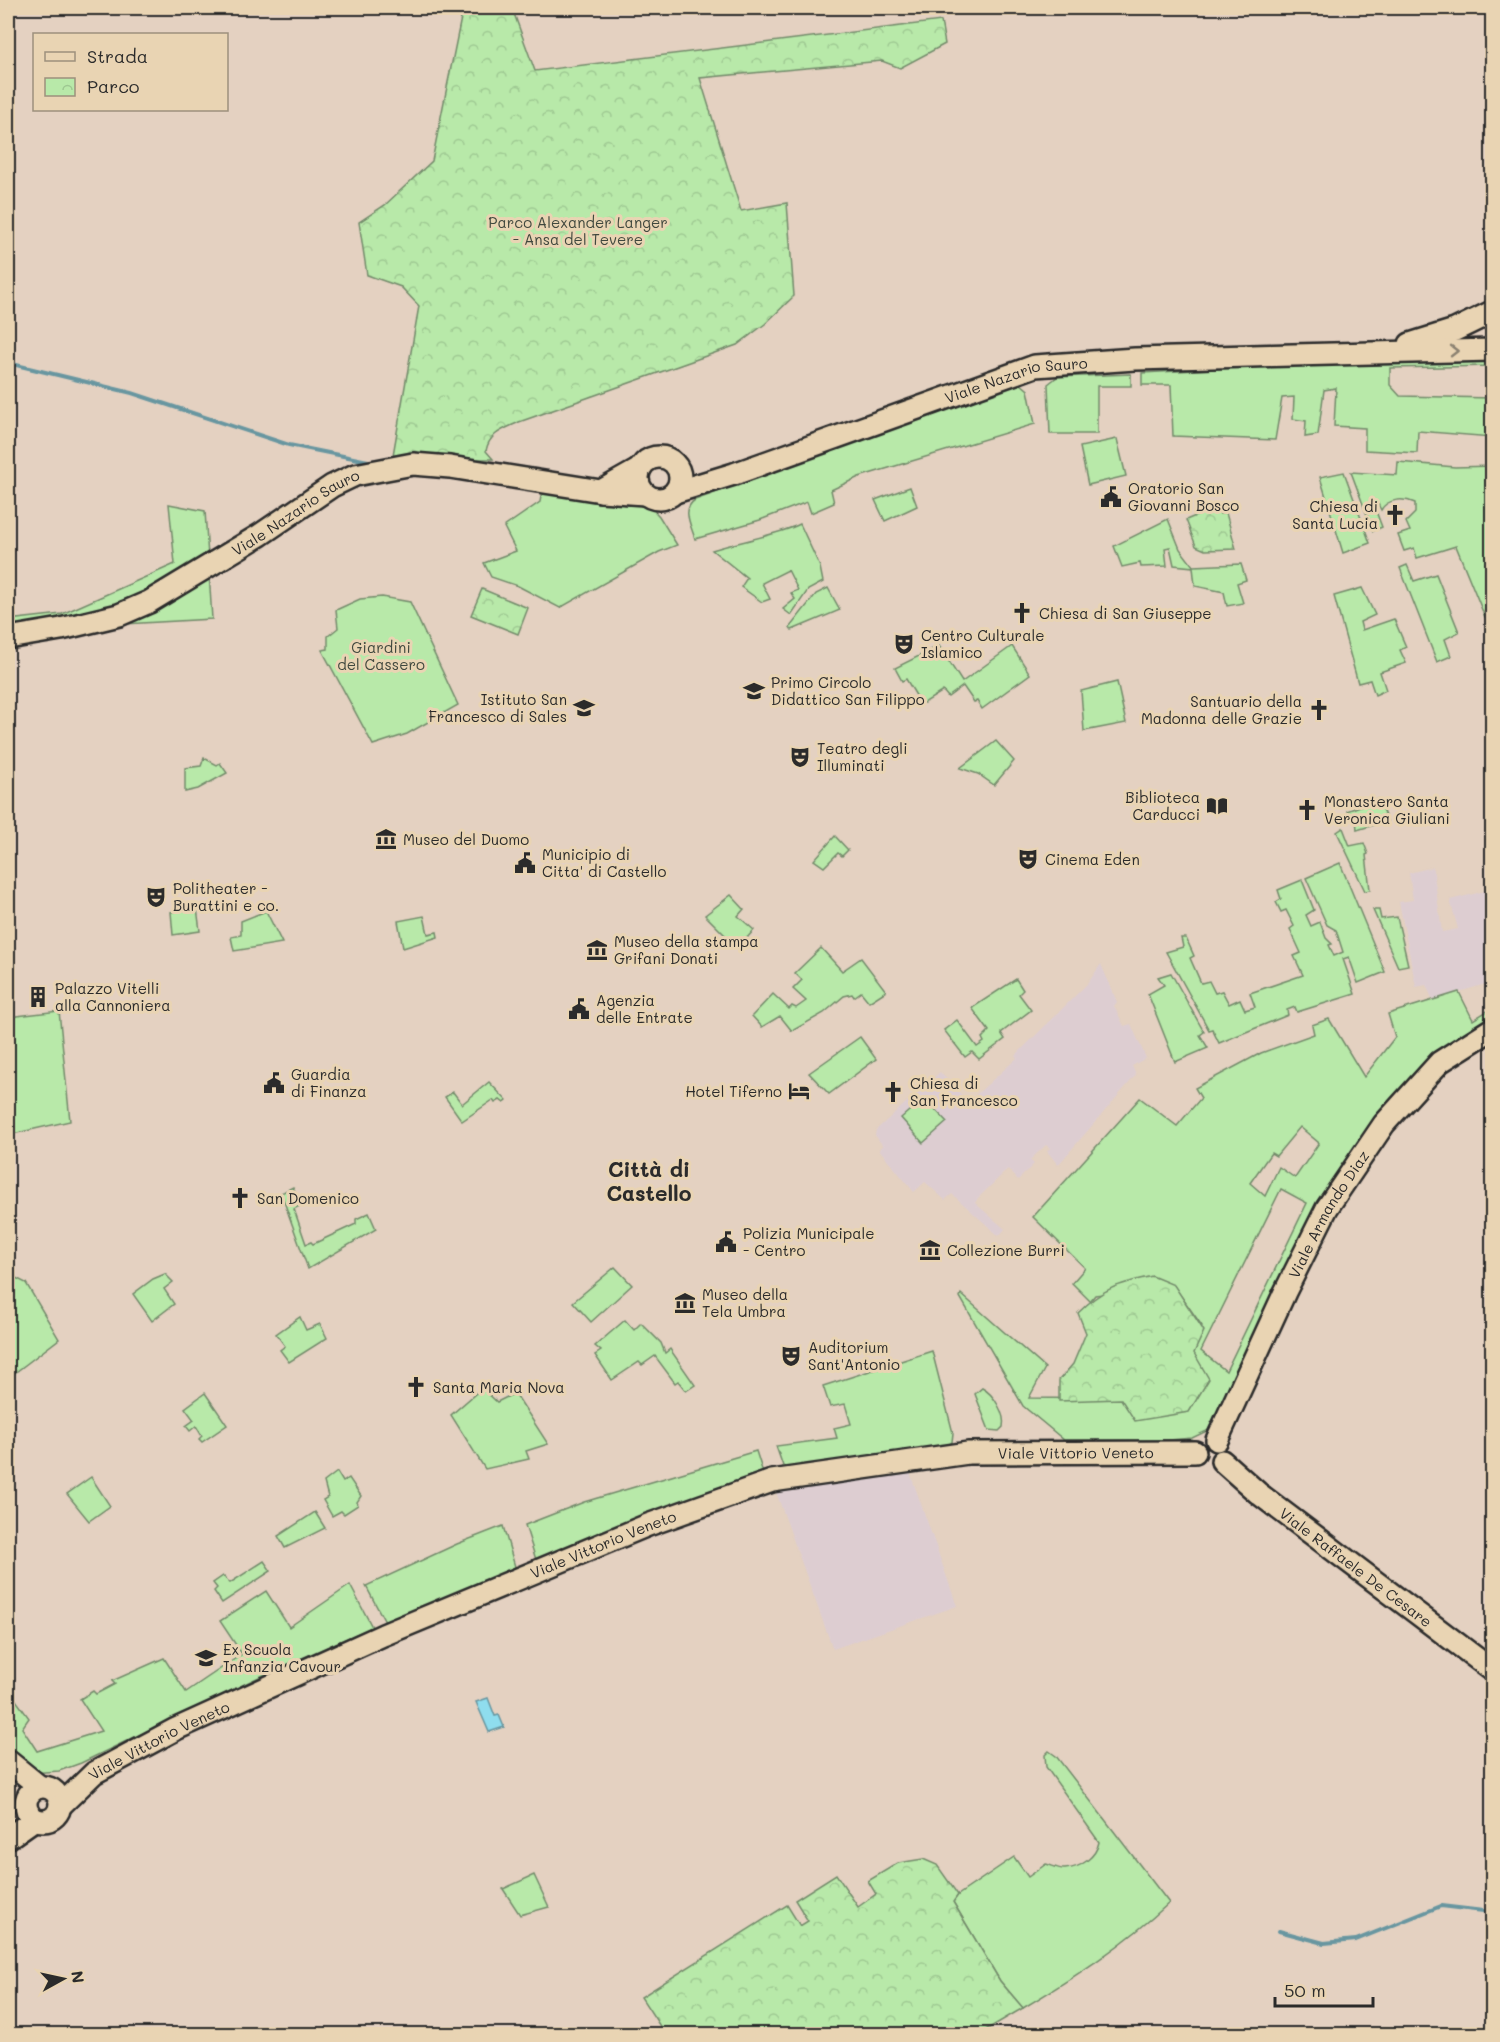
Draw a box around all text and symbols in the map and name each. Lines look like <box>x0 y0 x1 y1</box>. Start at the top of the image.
legend <box>33 33 228 111</box>
text: Strada <box>87 44 148 68</box>
text: Parco <box>87 74 140 98</box>
park label: Parco Alexander Langer - Ansa del Tevere <box>488 212 668 249</box>
one-way arrow <box>1449 345 1458 357</box>
street label: Viale Nazario Sauro <box>942 352 1088 408</box>
street label: Viale Nazario Sauro <box>228 464 363 560</box>
place label: Oratorio San Giovanni Bosco <box>1128 478 1239 515</box>
public building icon: Oratorio San Giovanni Bosco <box>1099 485 1123 509</box>
place label: Chiesa di Santa Lucia <box>1292 496 1378 533</box>
church icon: Chiesa di Santa Lucia <box>1383 503 1407 527</box>
church icon: Chiesa di San Giuseppe <box>1010 601 1034 625</box>
place label: Chiesa di San Giuseppe <box>1039 603 1212 623</box>
place label: Centro Culturale Islamico <box>921 625 1045 662</box>
theatre icon: Centro Culturale Islamico <box>892 632 916 656</box>
park label: Giardini del Cassero <box>337 637 425 674</box>
place label: Primo Circolo Didattico San Filippo <box>771 672 925 709</box>
school or university icon: Primo Circolo Didattico San Filippo <box>742 679 766 703</box>
place label: Istituto San Francesco di Sales <box>428 689 567 726</box>
place label: Santuario della Madonna delle Grazie <box>1141 691 1302 728</box>
school or university icon: Istituto San Francesco di Sales <box>572 696 596 720</box>
church icon: Santuario della Madonna delle Grazie <box>1307 698 1331 722</box>
place label: Teatro degli Illuminati <box>817 738 908 775</box>
theatre icon: Teatro degli Illuminati <box>788 745 812 769</box>
place label: Biblioteca Carducci <box>1125 787 1200 824</box>
place label: Monastero Santa Veronica Giuliani <box>1324 791 1450 828</box>
library icon: Biblioteca Carducci <box>1205 794 1229 818</box>
church icon: Monastero Santa Veronica Giuliani <box>1295 798 1319 822</box>
museum icon: Museo del Duomo <box>374 827 398 851</box>
place label: Museo del Duomo <box>403 829 529 849</box>
place label: Municipio di Citta' di Castello <box>542 844 667 881</box>
theatre icon: Cinema Eden <box>1016 847 1040 871</box>
place label: Cinema Eden <box>1045 849 1140 869</box>
public building icon: Municipio di Citta' di Castello <box>513 851 537 875</box>
place label: Politheater - Burattini e co. <box>173 878 279 915</box>
theatre icon: Politheater - Burattini e co. <box>144 885 168 909</box>
place label: Museo della stampa Grifani Donati <box>614 931 759 968</box>
museum icon: Museo della stampa Grifani Donati <box>585 938 609 962</box>
place label: Palazzo Vitelli alla Cannoniera <box>55 978 171 1015</box>
building icon: Palazzo Vitelli alla Cannoniera <box>26 985 50 1009</box>
place label: Agenzia delle Entrate <box>596 990 693 1027</box>
public building icon: Agenzia delle Entrate <box>567 997 591 1021</box>
place label: Guardia di Finanza <box>291 1064 367 1101</box>
public building icon: Guardia di Finanza <box>262 1071 286 1095</box>
place label: Chiesa di San Francesco <box>910 1073 1018 1110</box>
hotel icon: Hotel Tiferno <box>787 1079 811 1103</box>
church icon: Chiesa di San Francesco <box>881 1080 905 1104</box>
place label: Hotel Tiferno <box>685 1081 782 1101</box>
street label: Viale Armando Diaz <box>1284 1146 1373 1282</box>
district label: Città di Castello <box>607 1155 692 1206</box>
church icon: San Domenico <box>228 1186 252 1210</box>
place label: San Domenico <box>257 1188 359 1208</box>
place label: Polizia Municipale - Centro <box>743 1223 875 1260</box>
public building icon: Polizia Municipale - Centro <box>714 1230 738 1254</box>
museum icon: Collezione Burri <box>918 1238 942 1262</box>
place label: Collezione Burri <box>947 1240 1065 1260</box>
place label: Museo della Tela Umbra <box>702 1284 788 1321</box>
museum icon: Museo della Tela Umbra <box>673 1291 697 1315</box>
place label: Auditorium Sant'Antonio <box>808 1337 900 1374</box>
theatre icon: Auditorium Sant'Antonio <box>779 1344 803 1368</box>
church icon: Santa Maria Nova <box>404 1375 428 1399</box>
place label: Santa Maria Nova <box>433 1377 565 1397</box>
street label: Viale Vittorio Veneto <box>998 1442 1154 1463</box>
street label: Viale Raffaele De Cesare <box>1276 1503 1436 1631</box>
street label: Viale Vittorio Veneto <box>527 1506 679 1583</box>
place label: Ex Scuola Infanzia Cavour <box>223 1639 341 1676</box>
school or university icon: Ex Scuola Infanzia Cavour <box>194 1646 218 1670</box>
street label: Viale Vittorio Veneto <box>83 1696 233 1784</box>
north arrow <box>33 1949 93 2009</box>
text: N <box>67 1969 90 1984</box>
scale bar <box>1275 1970 1372 2008</box>
text: 50 m <box>1284 1978 1326 2002</box>

